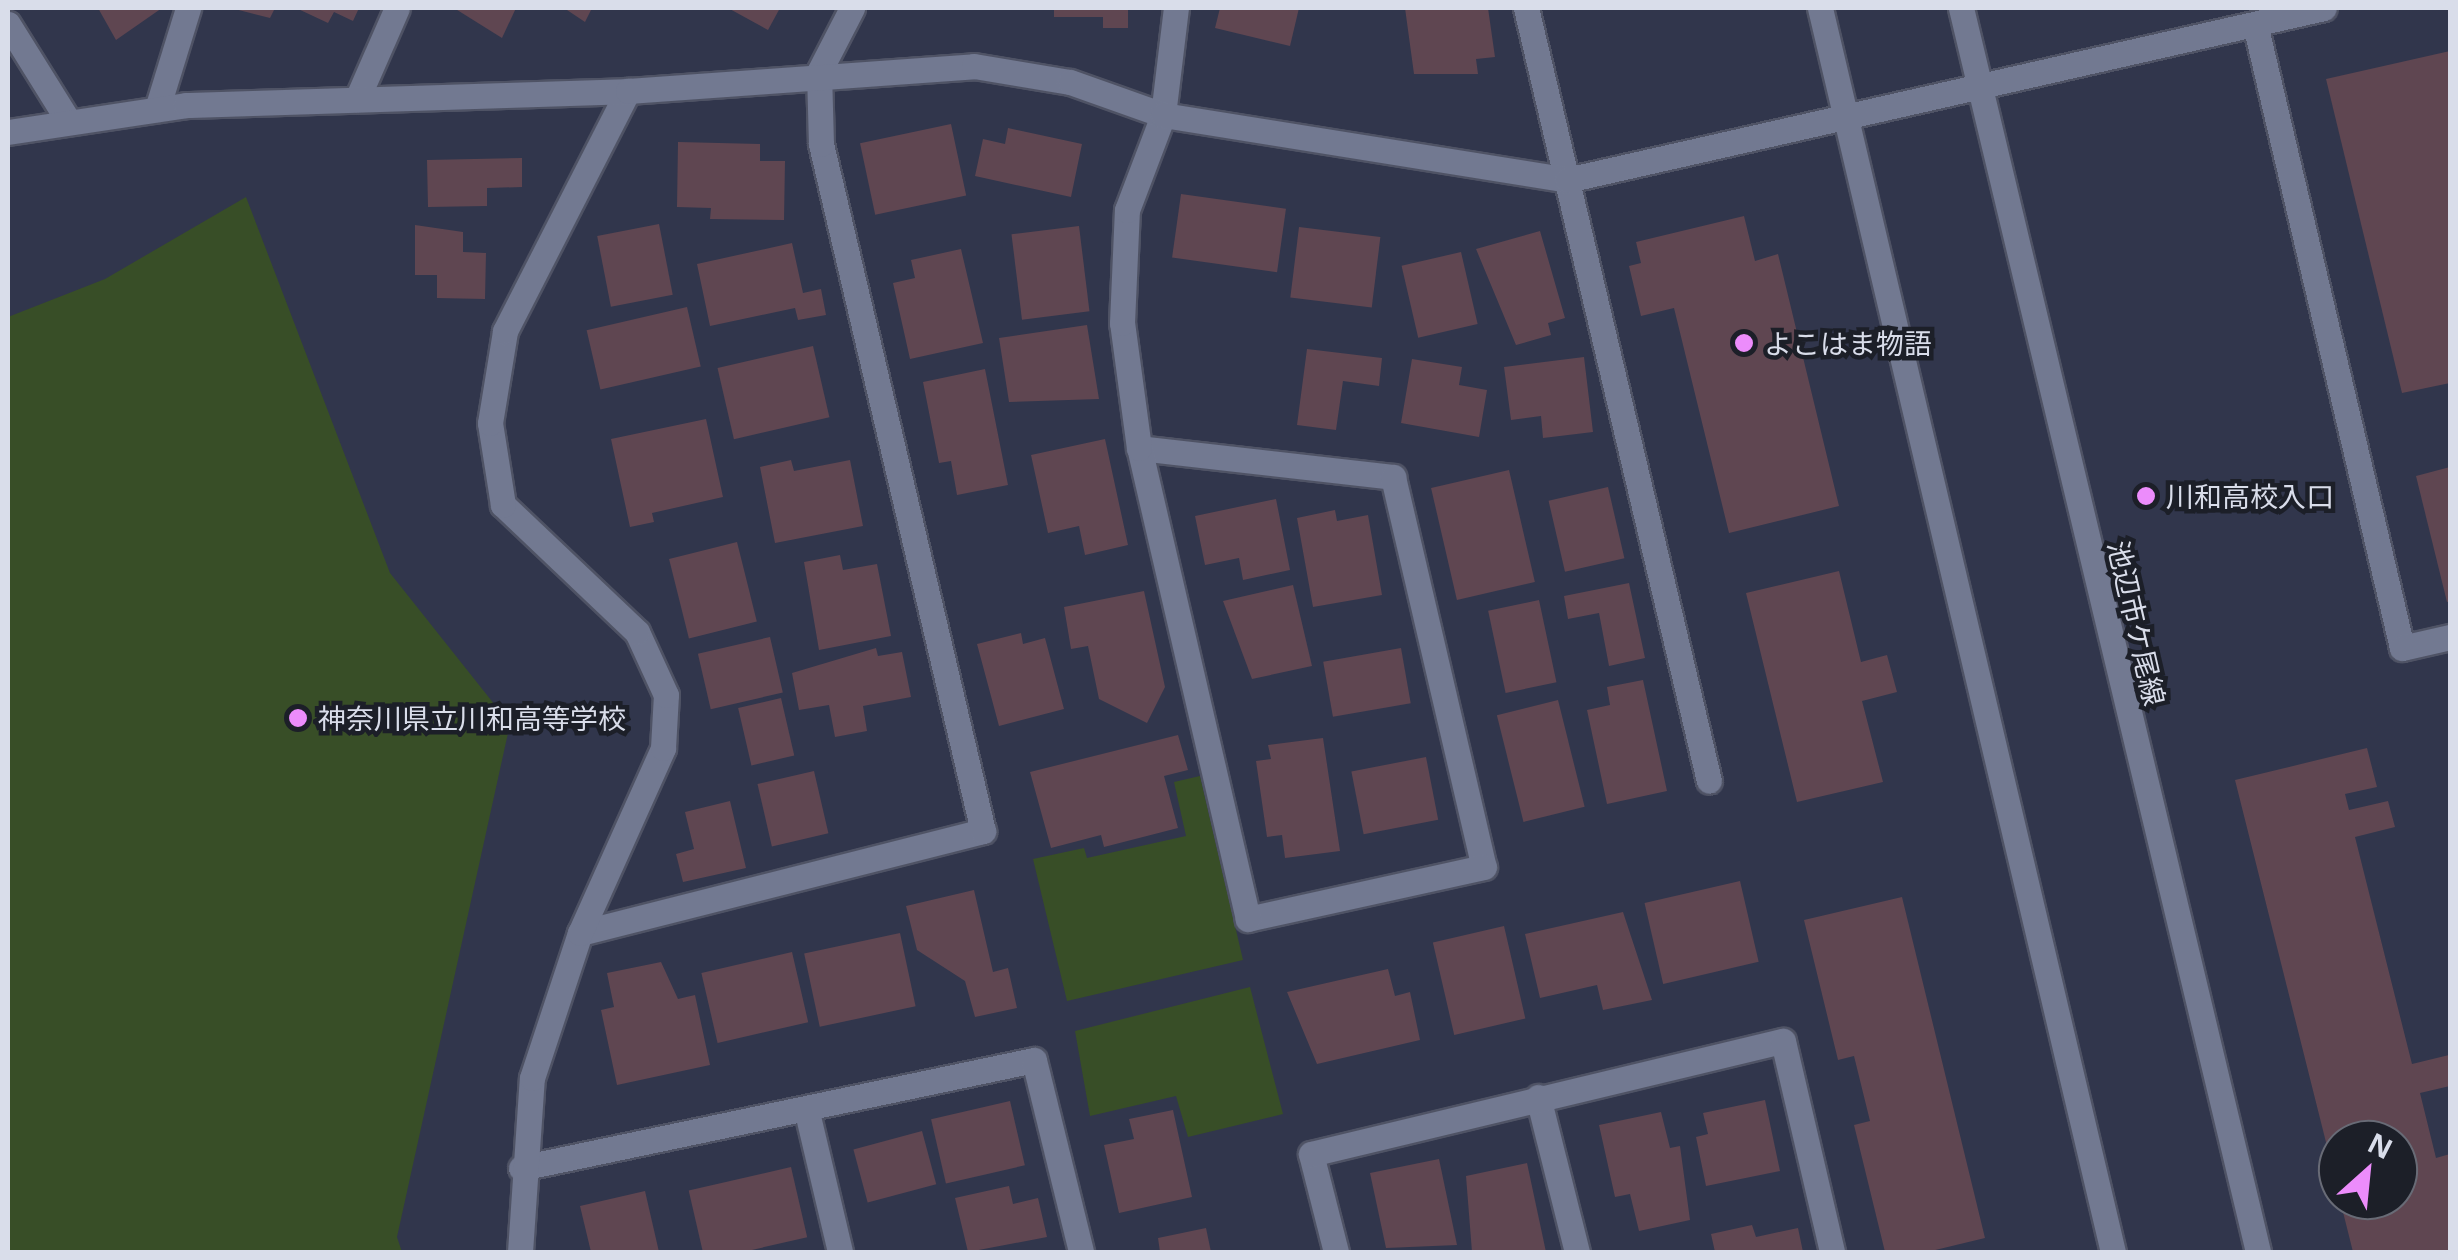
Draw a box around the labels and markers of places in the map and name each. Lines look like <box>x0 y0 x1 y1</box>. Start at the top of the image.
place label: よこはま物語 <box>1764 326 1932 360</box>
marker: よこはま物語 <box>1733 332 1755 354</box>
place label: 川和高校入口 <box>2166 479 2334 513</box>
marker: 川和高校入口 <box>2135 485 2157 507</box>
place label: 神奈川県立川和高等学校 <box>318 701 626 735</box>
marker: 神奈川県立川和高等学校 <box>287 707 309 729</box>

